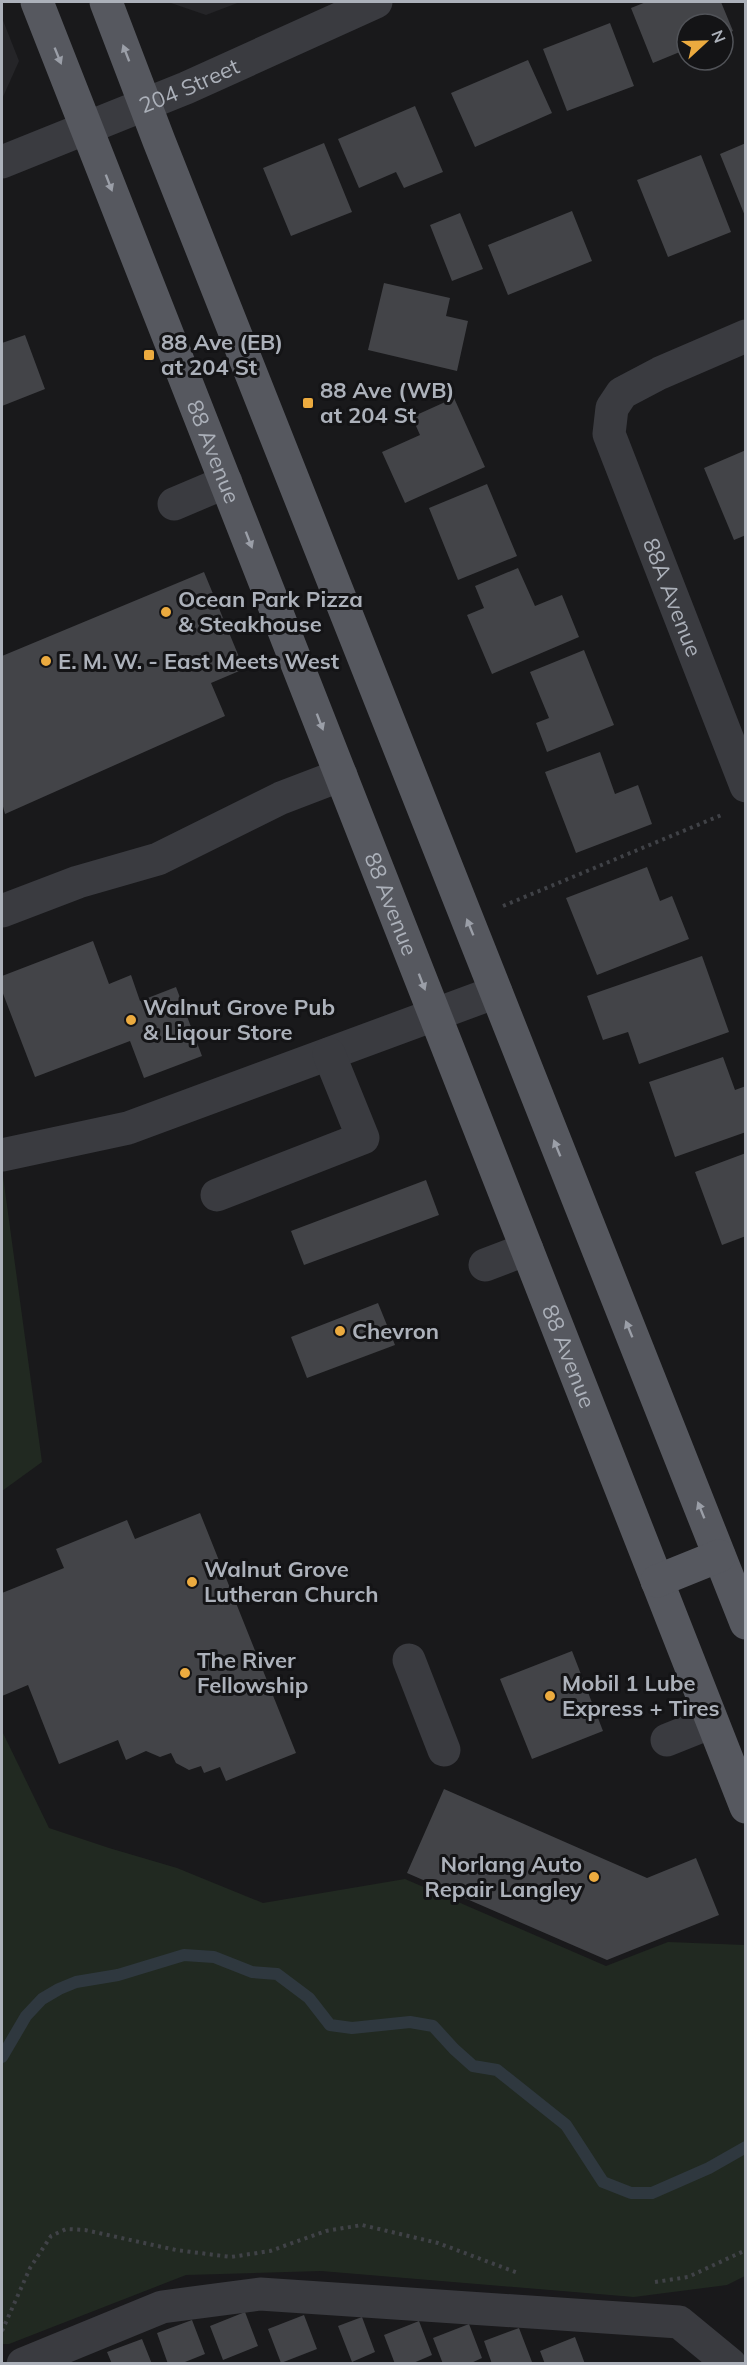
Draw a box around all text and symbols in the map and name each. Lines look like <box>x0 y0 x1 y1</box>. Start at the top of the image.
north arrow <box>675 12 735 72</box>
text: N <box>707 27 730 46</box>
one-way arrow <box>120 44 130 62</box>
one-way arrow <box>54 47 63 65</box>
street label: 204 Street <box>135 52 244 119</box>
one-way arrow <box>105 174 114 192</box>
place label: 88 Ave (EB) at 204 St <box>161 328 283 381</box>
marker: 88 Ave (EB) at 204 St <box>142 348 156 362</box>
place label: 88 Ave (WB) at 204 St <box>320 376 454 429</box>
street label: 88 Avenue <box>181 396 247 507</box>
marker: 88 Ave (WB) at 204 St <box>301 396 315 410</box>
one-way arrow <box>244 532 254 550</box>
street label: 88A Avenue <box>637 534 708 661</box>
place label: Ocean Park Pizza & Steakhouse <box>178 585 363 638</box>
marker: Ocean Park Pizza & Steakhouse <box>159 605 173 619</box>
place label: E. M. W. - East Meets West <box>58 647 339 675</box>
marker: E. M. W. - East Meets West <box>39 654 53 668</box>
one-way arrow <box>316 713 326 731</box>
street label: 88 Avenue <box>358 848 424 960</box>
one-way arrow <box>465 918 475 936</box>
one-way arrow <box>418 973 427 991</box>
place label: Walnut Grove Pub & Liqour Store <box>143 993 335 1046</box>
marker: Walnut Grove Pub & Liqour Store <box>124 1013 138 1027</box>
one-way arrow <box>552 1138 562 1156</box>
street label: 88 Avenue <box>536 1301 602 1412</box>
place label: Chevron <box>352 1317 439 1345</box>
one-way arrow <box>624 1320 633 1338</box>
marker: Chevron <box>333 1324 347 1338</box>
one-way arrow <box>696 1501 706 1519</box>
place label: Walnut Grove Lutheran Church <box>204 1555 379 1608</box>
marker: Walnut Grove Lutheran Church <box>185 1575 199 1589</box>
place label: The River Fellowship <box>197 1646 308 1699</box>
marker: The River Fellowship <box>178 1666 192 1680</box>
place label: Mobil 1 Lube Express + Tires <box>562 1669 720 1722</box>
marker: Mobil 1 Lube Express + Tires <box>543 1689 557 1703</box>
place label: Norlang Auto Repair Langley <box>425 1850 582 1903</box>
marker: Norlang Auto Repair Langley <box>587 1870 601 1884</box>

